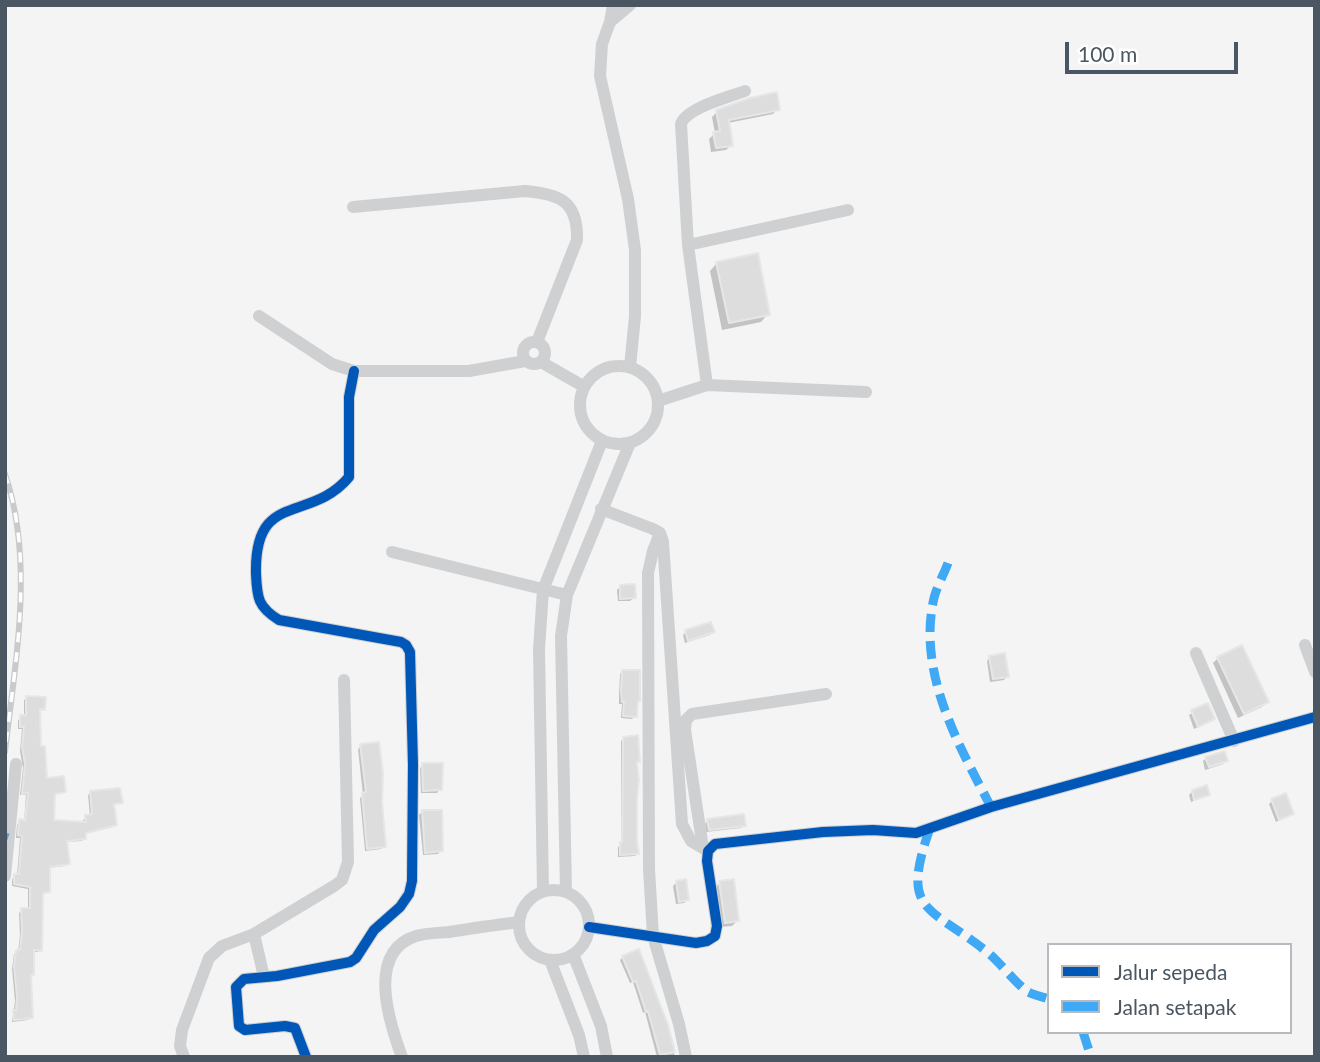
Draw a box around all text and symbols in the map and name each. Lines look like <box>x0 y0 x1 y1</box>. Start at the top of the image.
scale bar <box>1068 28 1241 72</box>
text: 100 m <box>1078 41 1137 66</box>
legend <box>1047 943 1292 1034</box>
text: Jalur sepeda <box>1114 959 1227 984</box>
text: Jalan setapak <box>1114 994 1236 1019</box>

